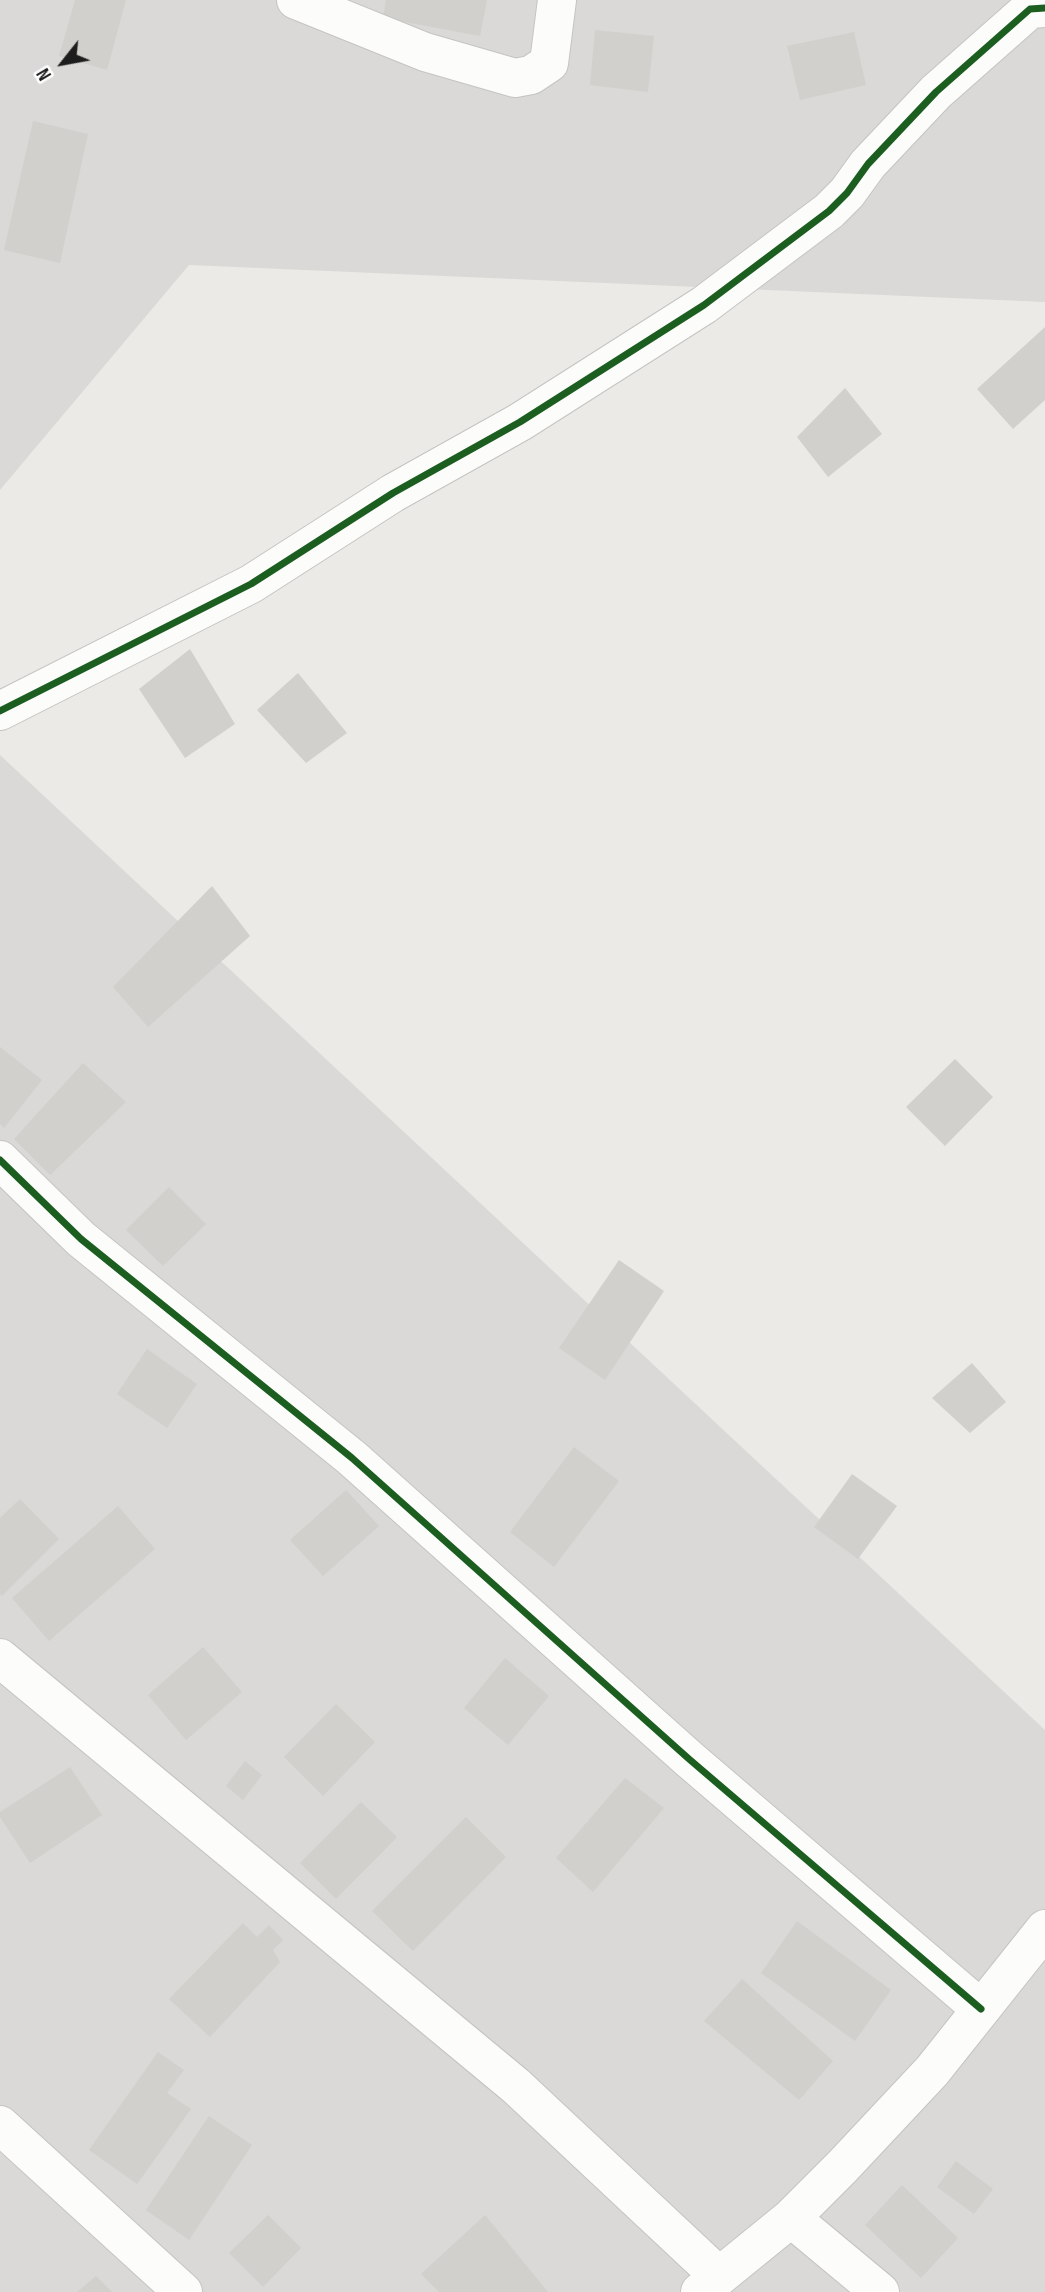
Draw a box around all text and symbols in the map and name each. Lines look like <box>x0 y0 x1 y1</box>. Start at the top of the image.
north arrow <box>28 28 98 98</box>
text: N <box>32 64 57 84</box>

